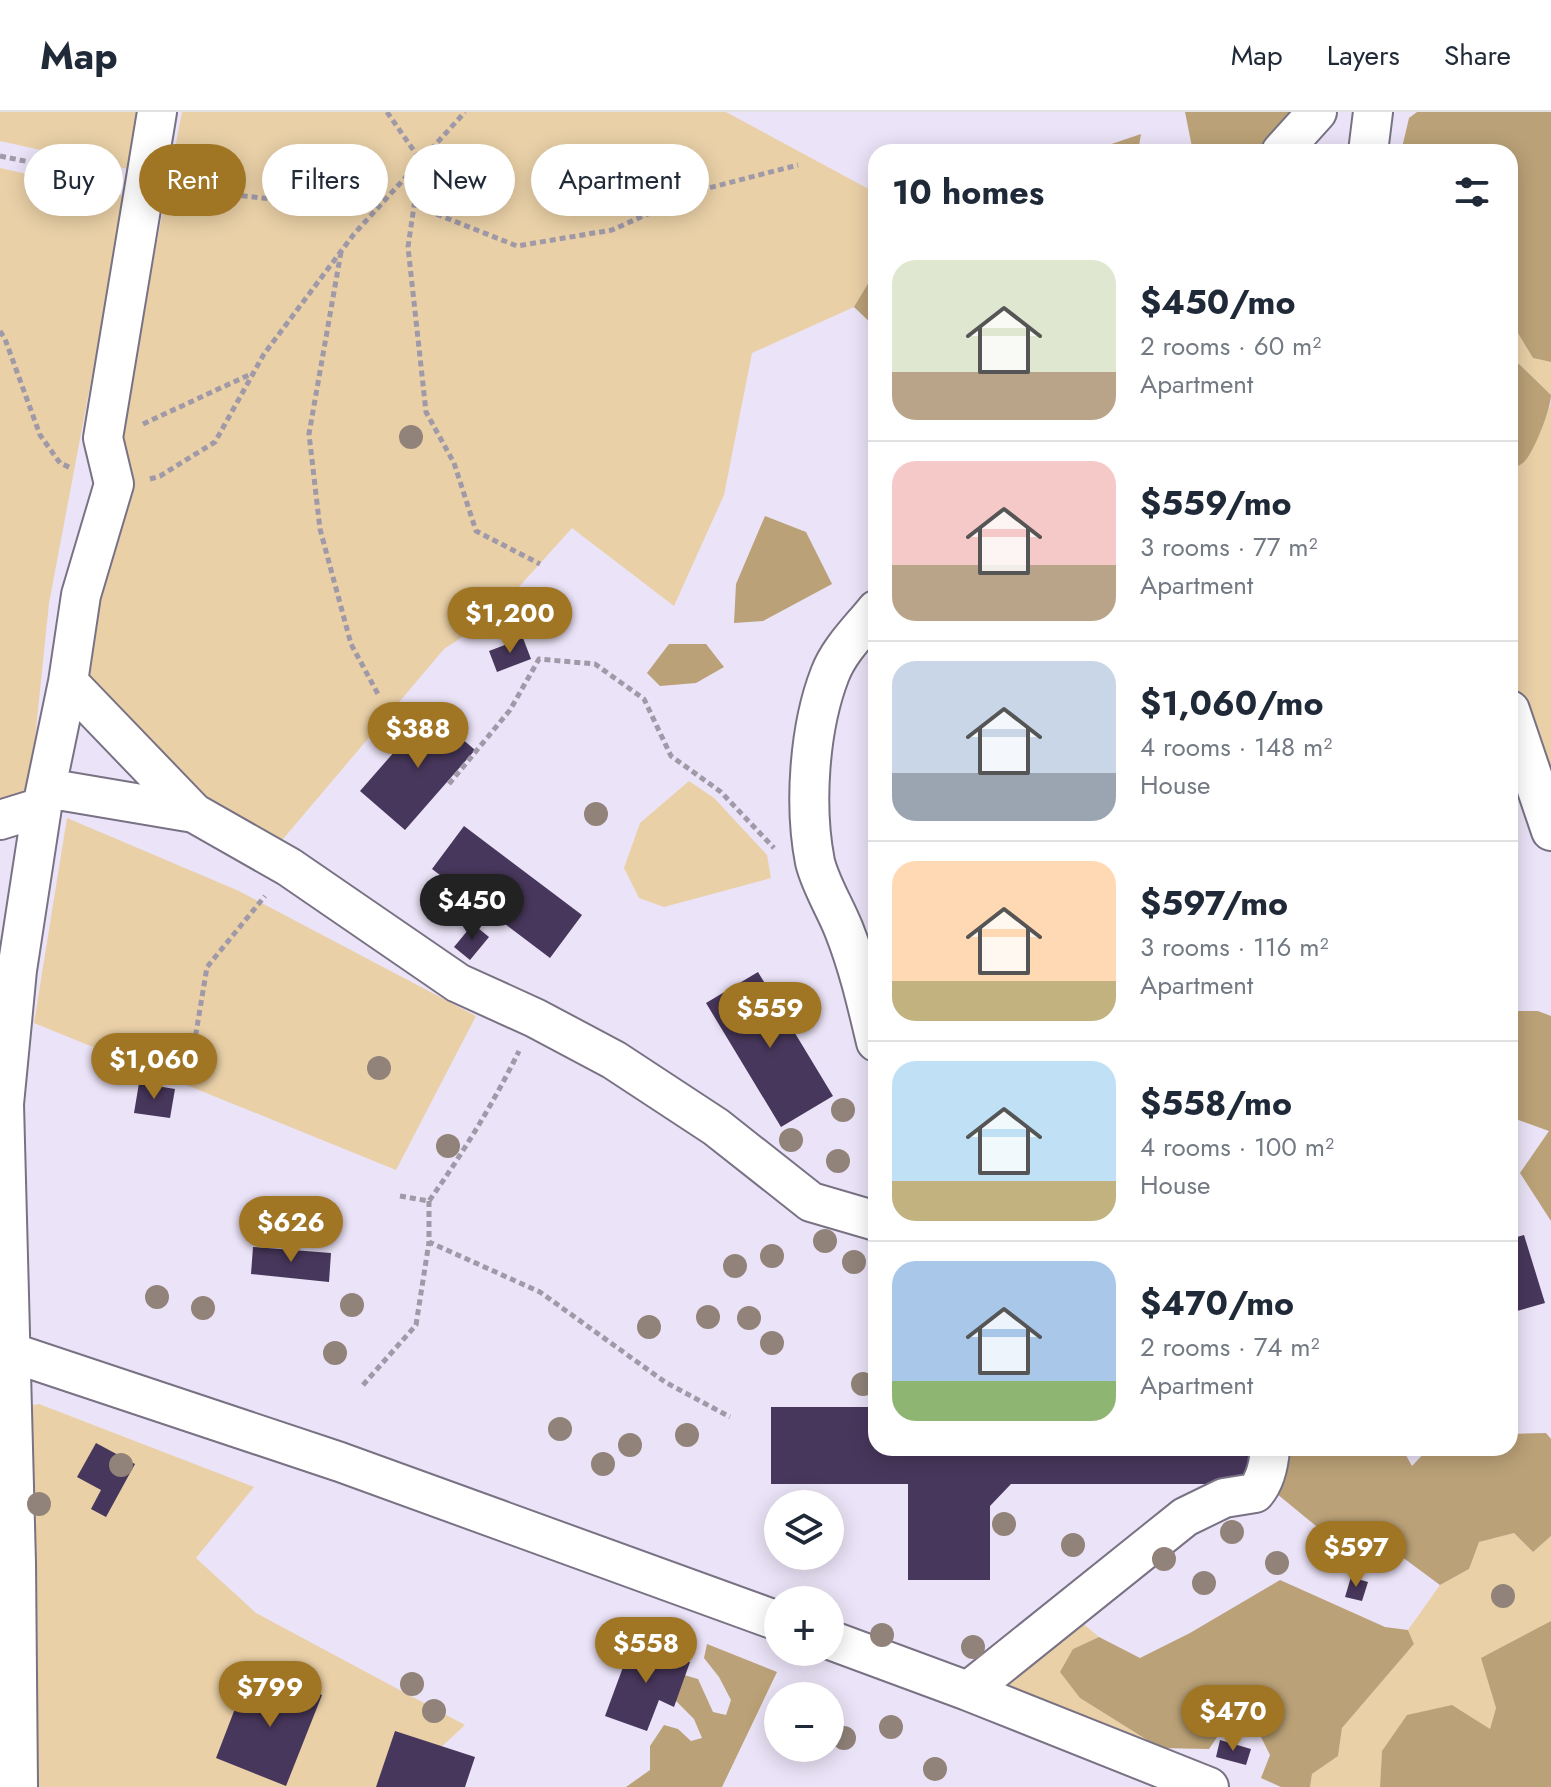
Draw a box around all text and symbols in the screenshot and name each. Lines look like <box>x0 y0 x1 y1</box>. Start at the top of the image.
text: Map <box>40 28 118 83</box>
text: Map <box>1231 35 1283 76</box>
text: Layers <box>1327 35 1400 76</box>
text: Share <box>1444 35 1511 76</box>
chip: Buy <box>24 144 123 216</box>
chip: Rent <box>139 144 246 216</box>
chip: Filters <box>262 144 388 216</box>
chip: New <box>404 144 515 216</box>
chip: Apartment <box>531 144 709 216</box>
text: 10 homes <box>892 168 1044 217</box>
icon: filters <box>1450 170 1494 214</box>
text: $450/mo <box>1140 278 1296 327</box>
icon: home <box>956 292 1052 388</box>
text: 2 rooms · 60 m² <box>1140 327 1321 365</box>
text: Apartment <box>1140 365 1253 403</box>
text: $559/mo <box>1140 479 1292 528</box>
icon: home <box>956 493 1052 589</box>
text: 3 rooms · 77 m² <box>1140 528 1317 566</box>
text: Apartment <box>1140 566 1253 604</box>
pin: $1,200 <box>445 587 575 655</box>
text: $1,200 <box>465 594 555 632</box>
text: $1,060/mo <box>1140 679 1323 728</box>
icon: home <box>956 693 1052 789</box>
pin: $388 <box>371 702 465 770</box>
text: $388 <box>386 709 450 747</box>
text: 4 rooms · 148 m² <box>1140 728 1332 766</box>
text: House <box>1140 766 1210 804</box>
pin: $450 <box>425 874 519 942</box>
text: $597/mo <box>1140 879 1288 928</box>
text: $450 <box>438 881 506 919</box>
icon: home <box>956 893 1052 989</box>
text: 3 rooms · 116 m² <box>1140 928 1329 966</box>
text: Apartment <box>1140 966 1253 1004</box>
pin: $559 <box>723 982 817 1050</box>
text: $559 <box>736 989 804 1027</box>
pin: $1,060 <box>89 1033 219 1101</box>
text: $1,060 <box>109 1040 199 1078</box>
text: $558/mo <box>1140 1079 1292 1128</box>
icon: home <box>956 1093 1052 1189</box>
text: 4 rooms · 100 m² <box>1140 1128 1334 1166</box>
text: House <box>1140 1166 1210 1204</box>
pin: $626 <box>244 1196 338 1264</box>
text: $626 <box>257 1203 325 1241</box>
text: $470/mo <box>1140 1279 1294 1328</box>
icon: home <box>956 1293 1052 1389</box>
text: 2 rooms · 74 m² <box>1140 1328 1320 1366</box>
text: Apartment <box>1140 1366 1253 1404</box>
map controls <box>764 1490 844 1762</box>
button: layers <box>764 1490 844 1570</box>
pin: $597 <box>1309 1521 1403 1589</box>
text: $597 <box>1323 1528 1389 1566</box>
button: + <box>764 1586 844 1666</box>
pin: $558 <box>599 1617 693 1685</box>
text: $558 <box>613 1624 679 1662</box>
pin: $799 <box>223 1661 317 1729</box>
text: $799 <box>237 1668 303 1706</box>
button: − <box>764 1682 844 1762</box>
pin: $470 <box>1186 1685 1280 1753</box>
text: $470 <box>1199 1692 1267 1730</box>

